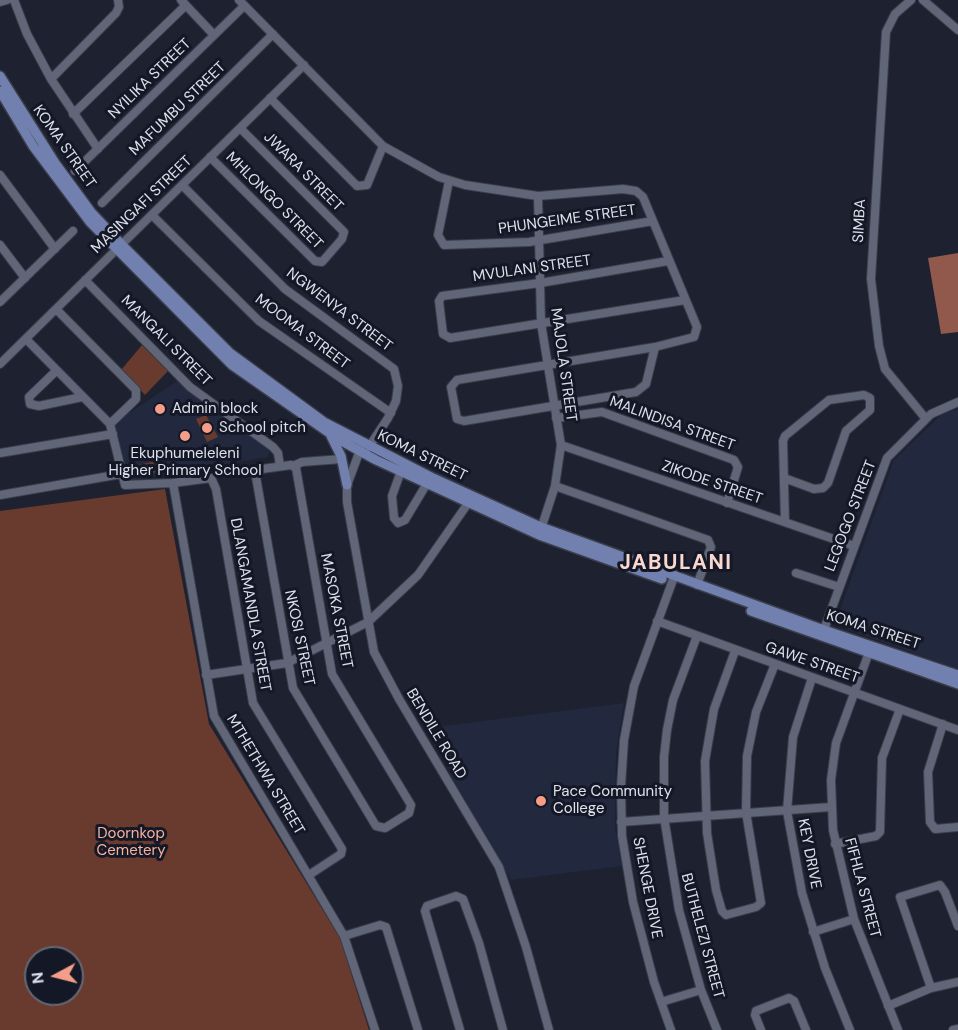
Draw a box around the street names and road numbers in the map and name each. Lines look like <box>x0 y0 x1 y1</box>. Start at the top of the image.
street label: NYILIKA STREET <box>105 35 195 123</box>
street label: MAFUMBU STREET <box>126 58 230 160</box>
street label: KOMA STREET <box>29 102 99 192</box>
street label: JWARA STREET <box>260 129 346 215</box>
street label: MHLONGO STREET <box>222 149 326 253</box>
street label: MASINGAFI STREET <box>88 152 196 258</box>
street label: SIMBA <box>850 199 870 243</box>
street label: PHUNGEIME STREET <box>497 201 637 239</box>
street label: MVULANI STREET <box>472 252 592 286</box>
street label: NGWENYA STREET <box>283 264 395 356</box>
street label: MOOMA STREET <box>251 291 353 373</box>
street label: MANGALI STREET <box>117 292 215 390</box>
street label: MAJOLA STREET <box>546 307 580 423</box>
street label: MALINDISA STREET <box>607 393 737 455</box>
street label: KOMA STREET <box>374 427 470 485</box>
street label: ZIKODE STREET <box>659 457 765 509</box>
street label: LEGOGO STREET <box>822 458 880 574</box>
street label: DLANGAMANDLA STREET <box>226 517 274 693</box>
street label: MASOKA STREET <box>316 552 356 670</box>
street label: NKOSI STREET <box>280 588 318 688</box>
street label: KOMA STREET <box>824 606 922 654</box>
street label: GAWE STREET <box>763 638 861 688</box>
street label: BENDILE ROAD <box>402 686 470 782</box>
street label: MTHETHWA STREET <box>222 712 308 838</box>
street label: KEY DRIVE <box>793 817 825 891</box>
street label: SHENGE DRIVE <box>628 836 666 940</box>
street label: FIFHLA STREET <box>840 836 884 940</box>
street label: BUTHELEZI STREET <box>677 871 727 1001</box>

